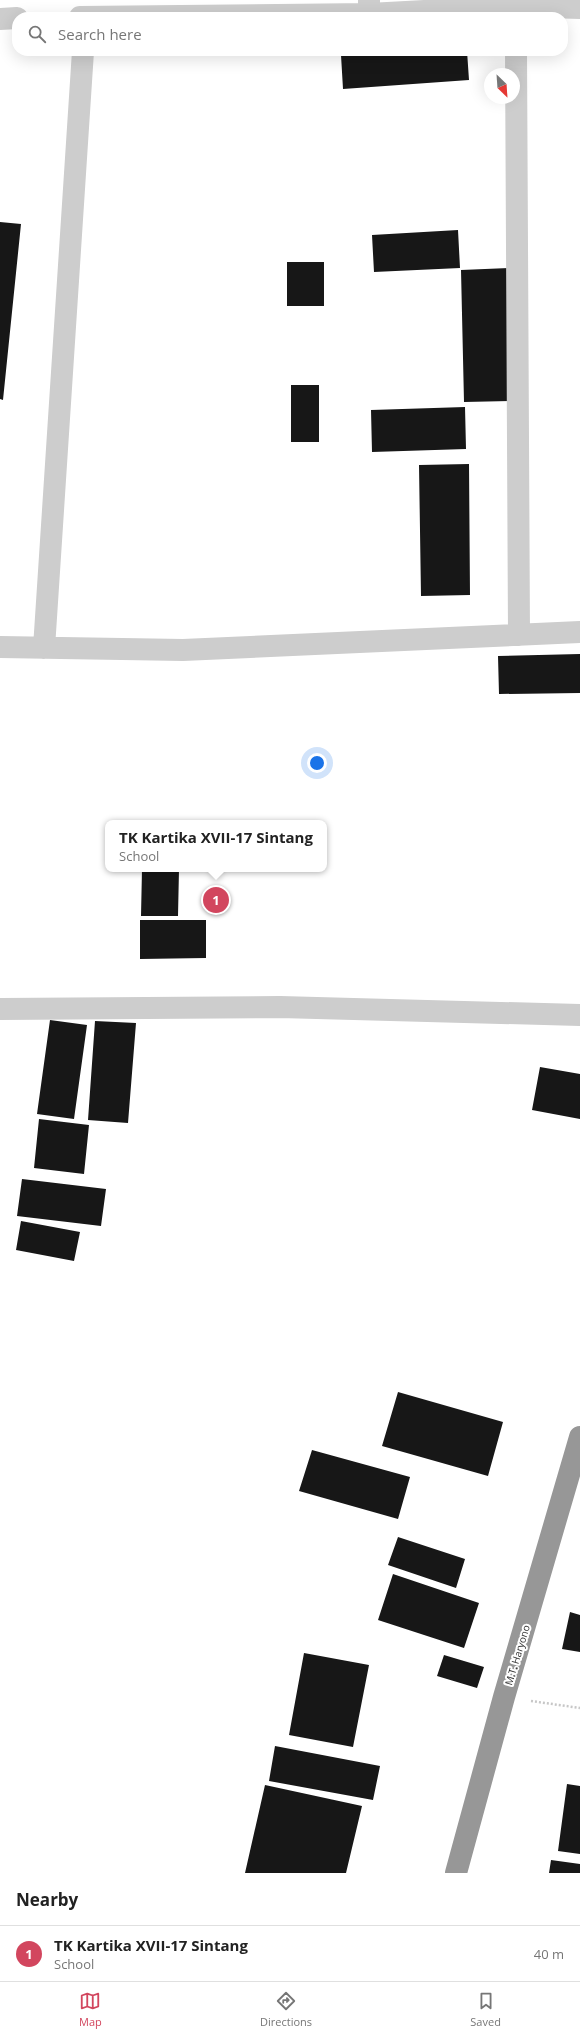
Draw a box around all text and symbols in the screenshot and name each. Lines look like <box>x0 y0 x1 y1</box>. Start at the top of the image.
search box <box>12 12 568 56</box>
icon: search <box>26 23 48 45</box>
text: Search here <box>58 24 142 44</box>
north arrow <box>484 68 520 104</box>
your location <box>307 753 327 773</box>
popup <box>105 820 327 872</box>
text: TK Kartika XVII-17 Sintang <box>119 827 313 847</box>
text: School <box>119 847 159 865</box>
pin: 1 <box>203 885 229 915</box>
street label: M.T. Haryono <box>501 1623 533 1687</box>
text: Nearby <box>16 1888 78 1911</box>
text: TK Kartika XVII-17 Sintang <box>54 1935 248 1955</box>
text: 1 <box>25 1945 33 1963</box>
text: 40 m <box>534 1945 564 1963</box>
text: School <box>54 1955 94 1973</box>
tab: Map <box>79 1990 102 2029</box>
tab: Directions <box>260 1990 312 2029</box>
tab: Saved <box>470 1990 501 2029</box>

